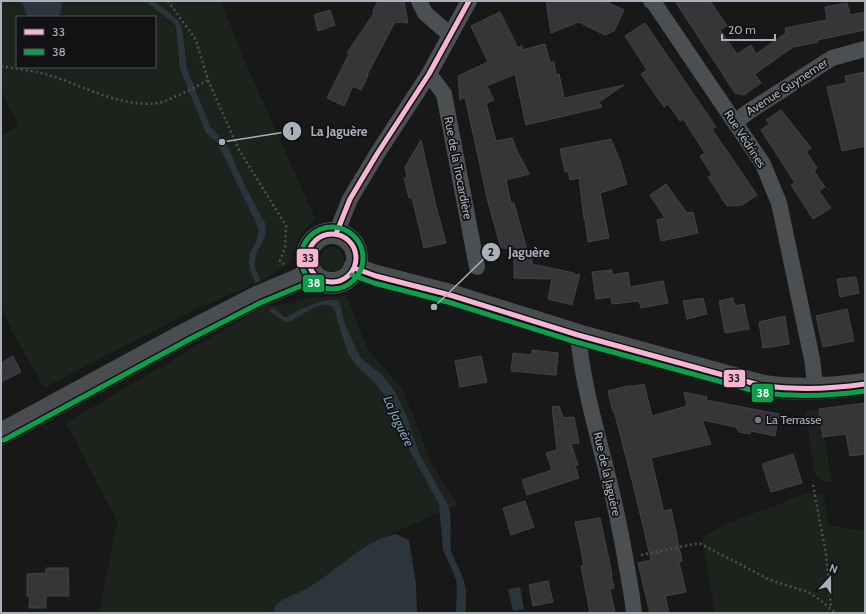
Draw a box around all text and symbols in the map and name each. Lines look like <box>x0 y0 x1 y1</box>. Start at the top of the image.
legend <box>16 16 156 68</box>
scale bar <box>722 16 775 42</box>
text: 20 m <box>728 22 756 37</box>
text: 33 <box>52 24 65 39</box>
text: 38 <box>52 44 66 59</box>
street label: Avenue Guynemer <box>743 54 831 119</box>
street label: Rue Védrines <box>721 107 770 170</box>
street label: Rue de la Trocardière <box>441 115 476 221</box>
callout: La Jaguère <box>282 119 376 144</box>
text: 1 <box>290 123 294 138</box>
text: La Jaguère <box>310 123 368 139</box>
callout: Jaguère <box>481 239 558 264</box>
text: 2 <box>488 244 494 259</box>
text: Jaguère <box>507 244 550 260</box>
line badge: 33 <box>296 248 319 268</box>
text: 33 <box>302 251 314 265</box>
line badge: 38 <box>302 274 325 293</box>
text: 38 <box>308 276 321 290</box>
line badge: 33 <box>723 369 746 388</box>
text: 33 <box>728 371 740 385</box>
line badge: 38 <box>751 383 774 403</box>
text: 38 <box>757 386 770 400</box>
water label: La Jaguère <box>380 393 418 449</box>
place label: La Terrasse <box>766 412 821 427</box>
marker: La Terrasse <box>753 415 763 425</box>
street label: Rue de la Jaguère <box>591 430 624 517</box>
north arrow <box>810 558 850 598</box>
text: N <box>827 561 840 577</box>

